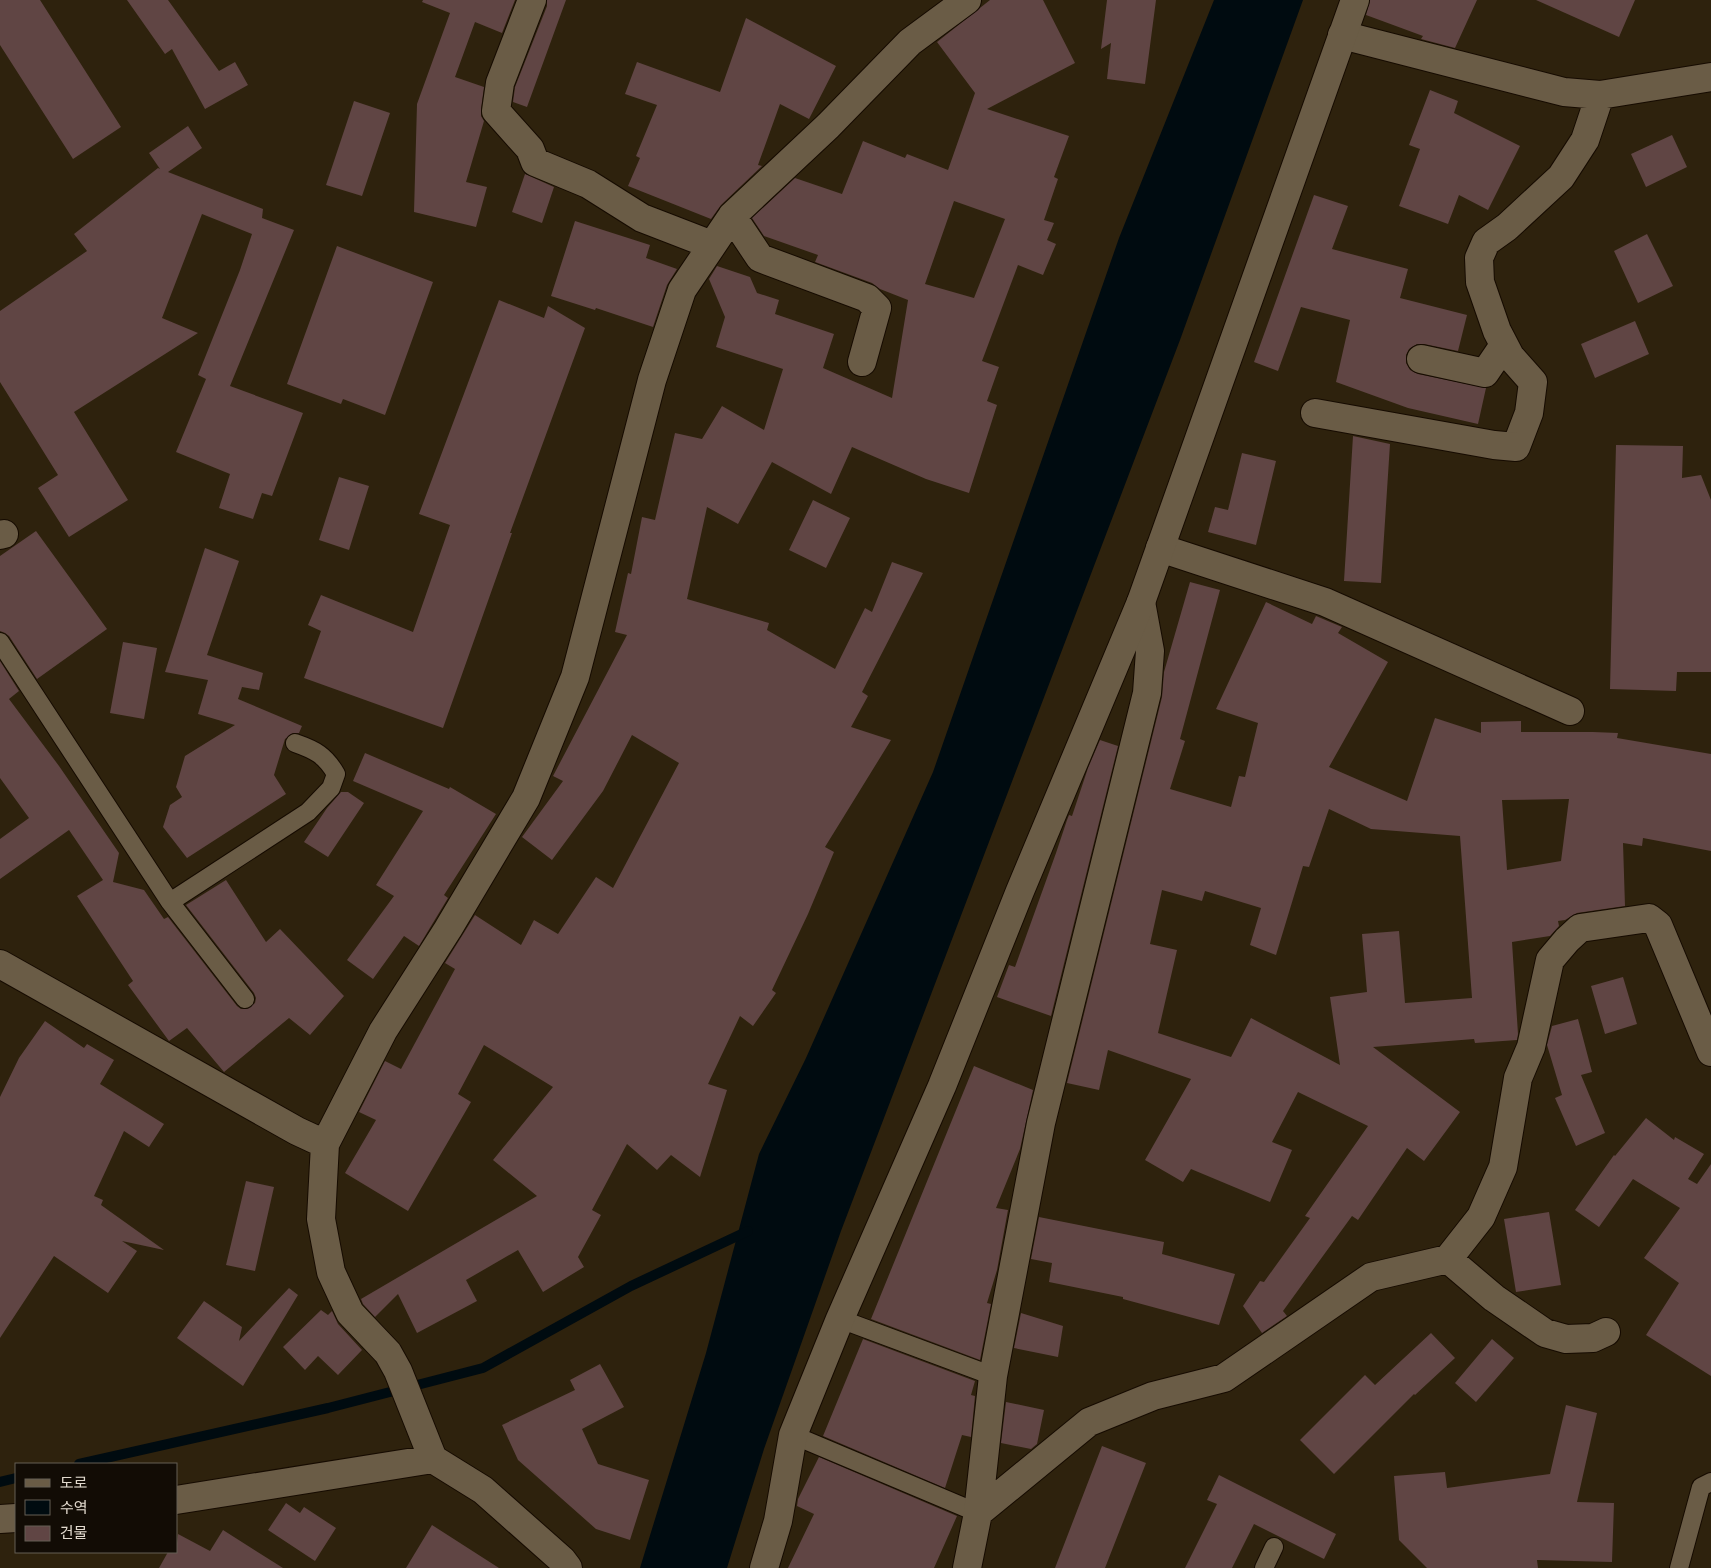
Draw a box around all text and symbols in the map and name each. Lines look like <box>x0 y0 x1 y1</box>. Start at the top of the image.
legend <box>15 1463 178 1553</box>
text: 도로 <box>60 1475 88 1491</box>
text: 수역 <box>60 1500 88 1516</box>
text: 건물 <box>60 1525 88 1541</box>

